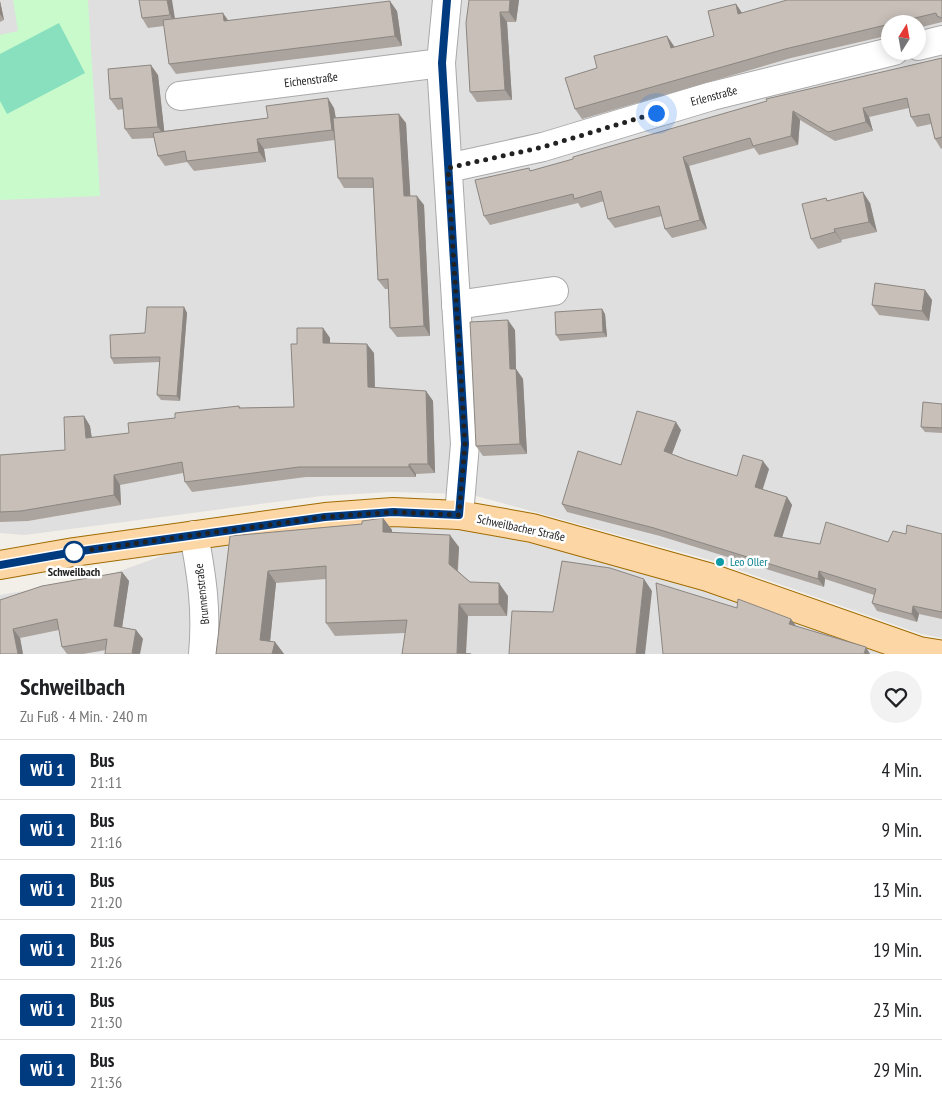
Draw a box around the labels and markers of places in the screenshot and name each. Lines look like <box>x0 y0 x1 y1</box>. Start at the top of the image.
marker: Schweilbach <box>63 541 85 563</box>
place label: Leo Oller <box>730 554 768 569</box>
marker: Leo Oller <box>714 556 726 568</box>
place label: Schweilbach <box>48 564 100 579</box>

